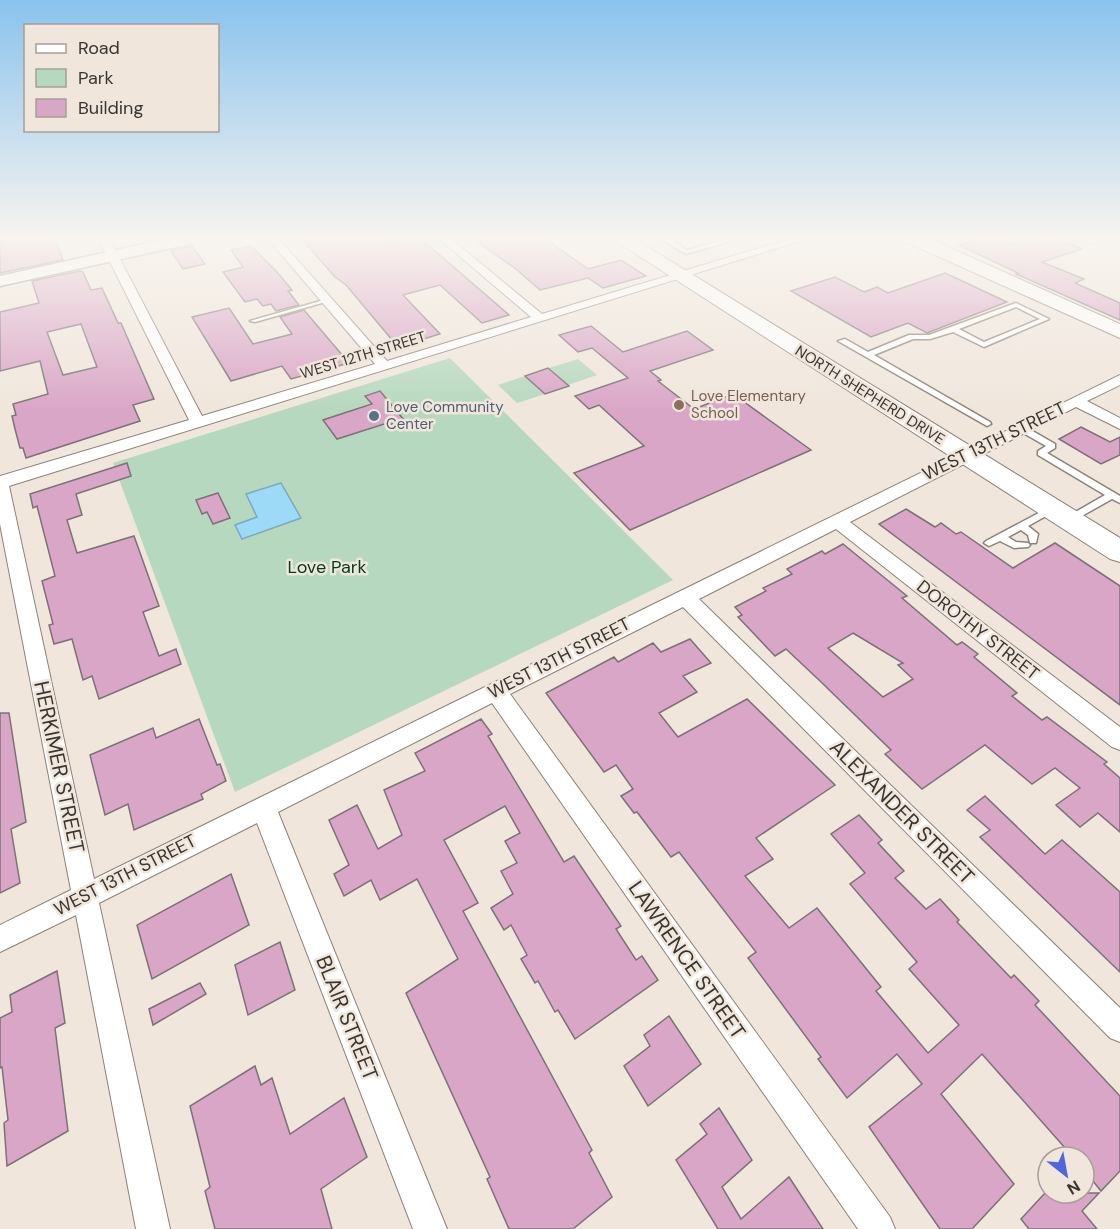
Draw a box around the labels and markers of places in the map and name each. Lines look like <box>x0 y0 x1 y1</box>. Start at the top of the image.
place label: Love Elementary School <box>691 386 807 423</box>
place label: Love Community Center <box>386 397 504 434</box>
marker: Love Elementary School <box>672 398 686 412</box>
marker: Love Community Center <box>367 409 381 423</box>

